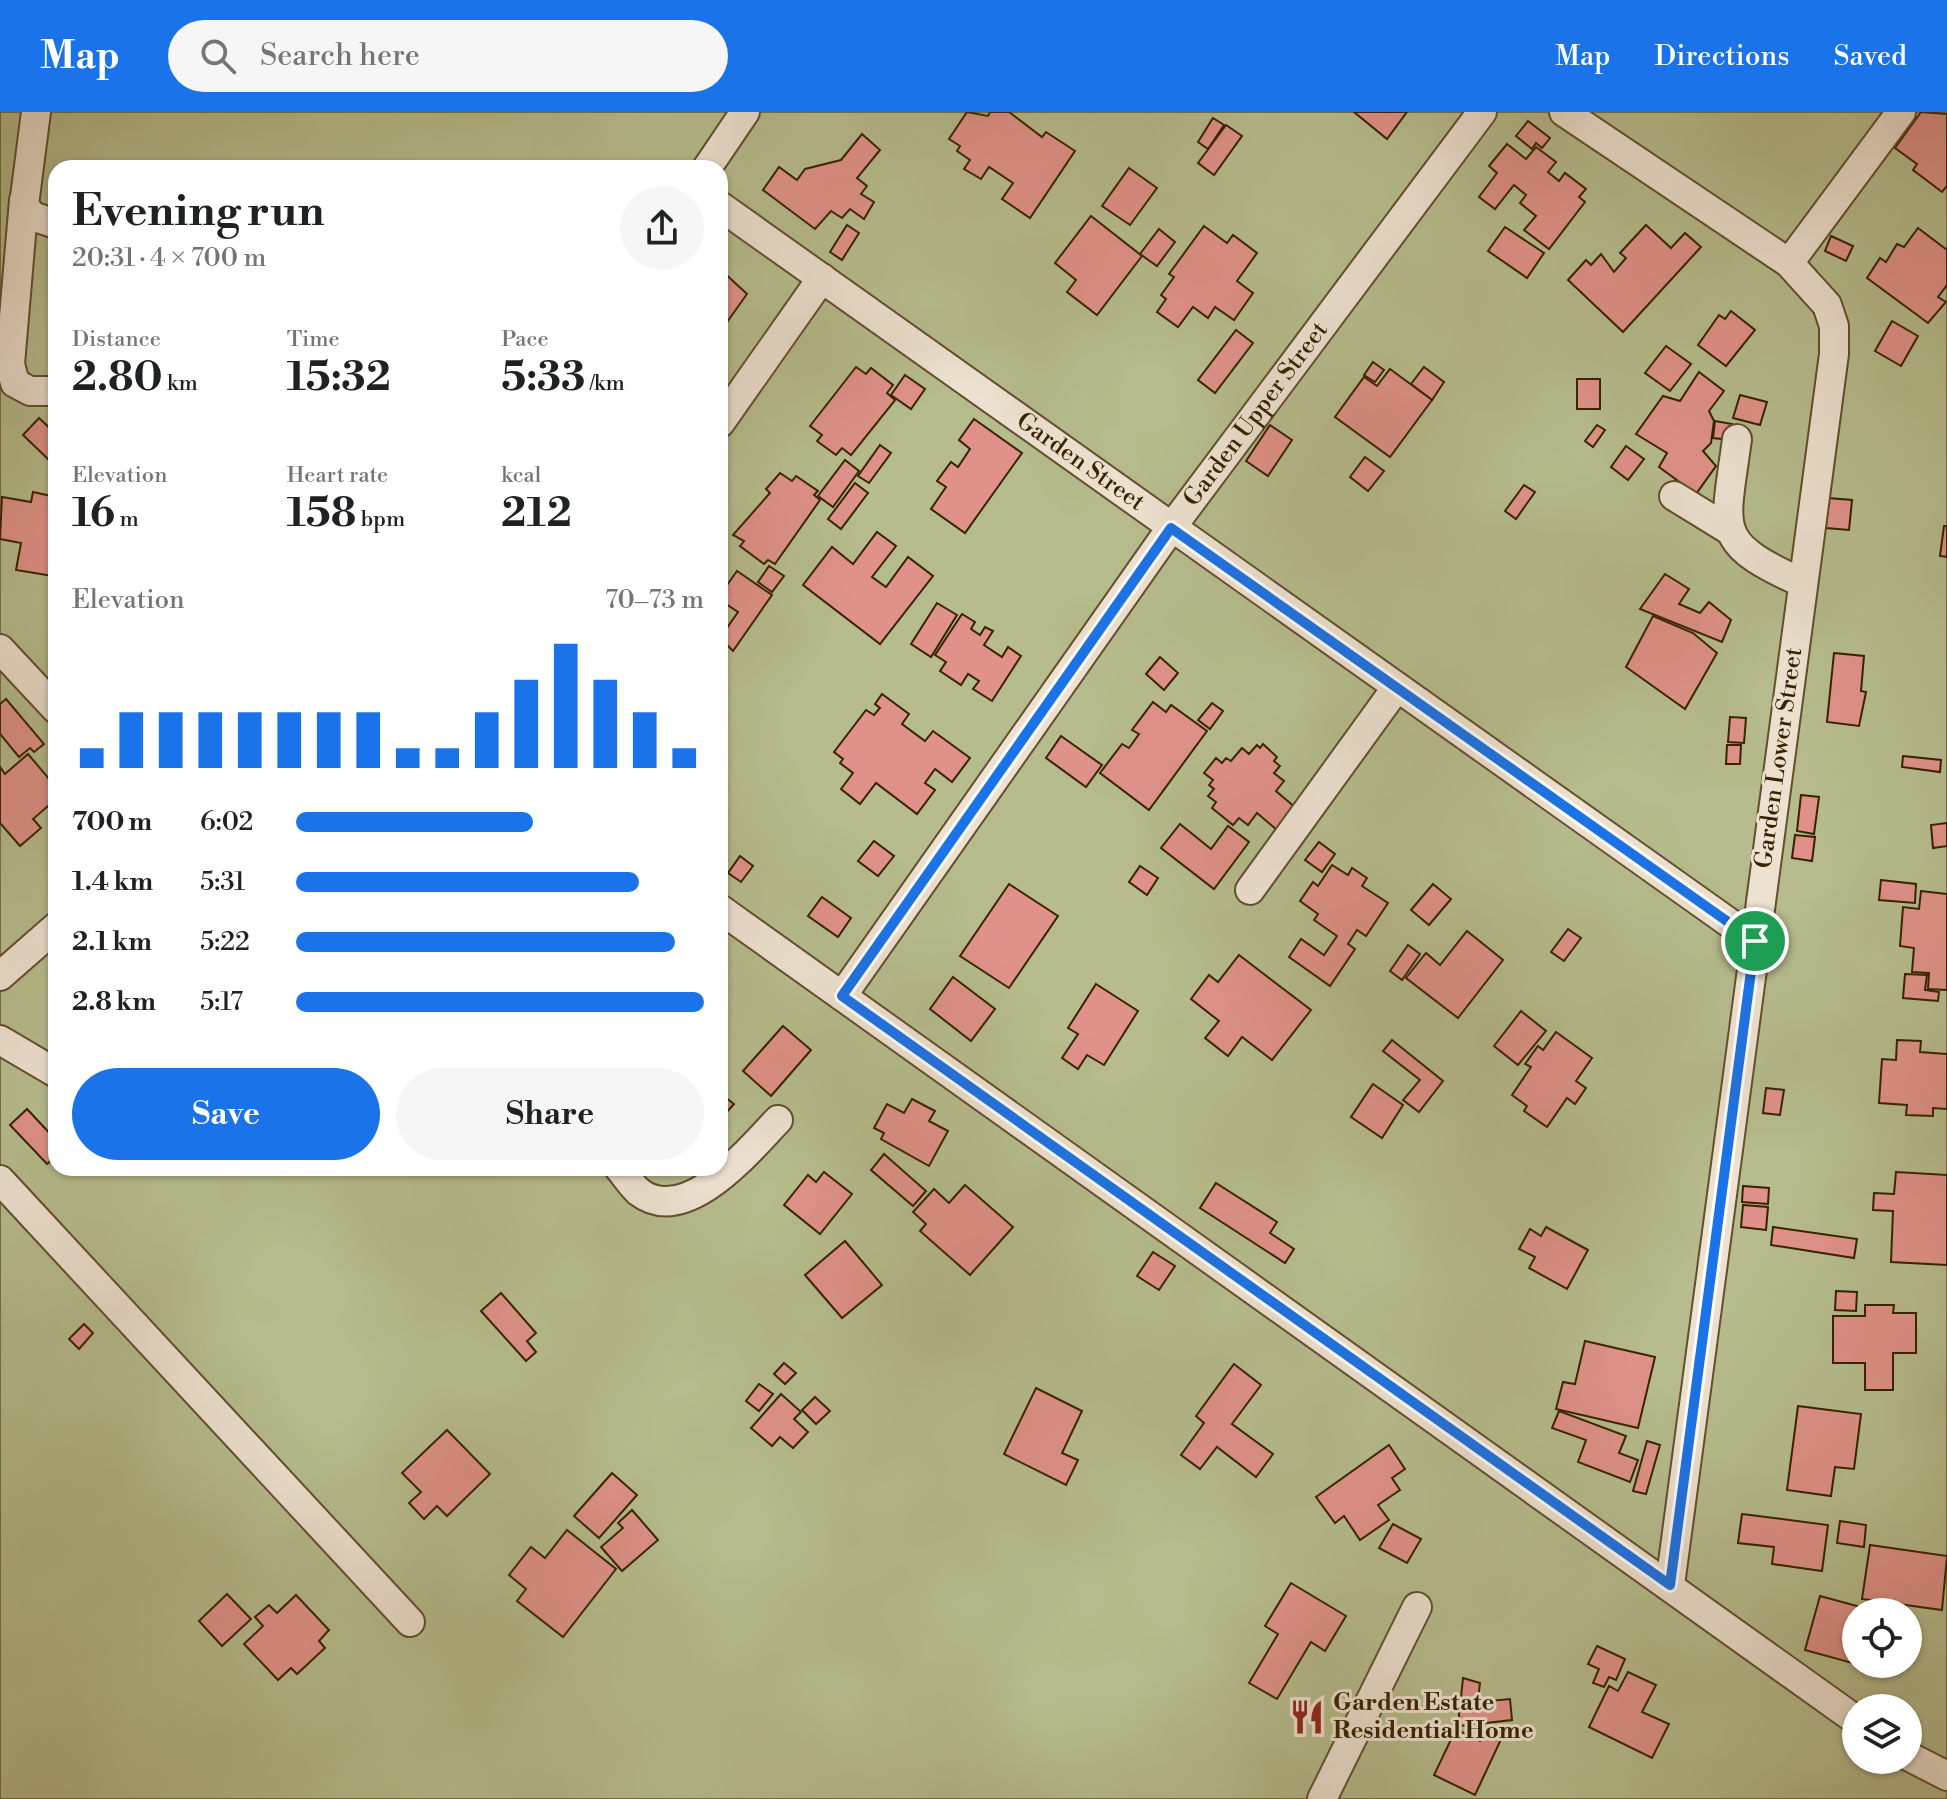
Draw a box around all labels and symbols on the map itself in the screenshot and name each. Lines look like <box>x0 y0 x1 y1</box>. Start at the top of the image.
street label: Garden Upper Street <box>1177 316 1335 513</box>
street label: Garden Street <box>1010 406 1151 518</box>
street label: Garden Lower Street <box>1749 645 1809 870</box>
pin <box>1721 907 1789 975</box>
place label: Garden Estate Residential Home <box>1333 1688 1534 1746</box>
restaurant icon: Garden Estate Residential Home <box>1288 1698 1326 1736</box>

